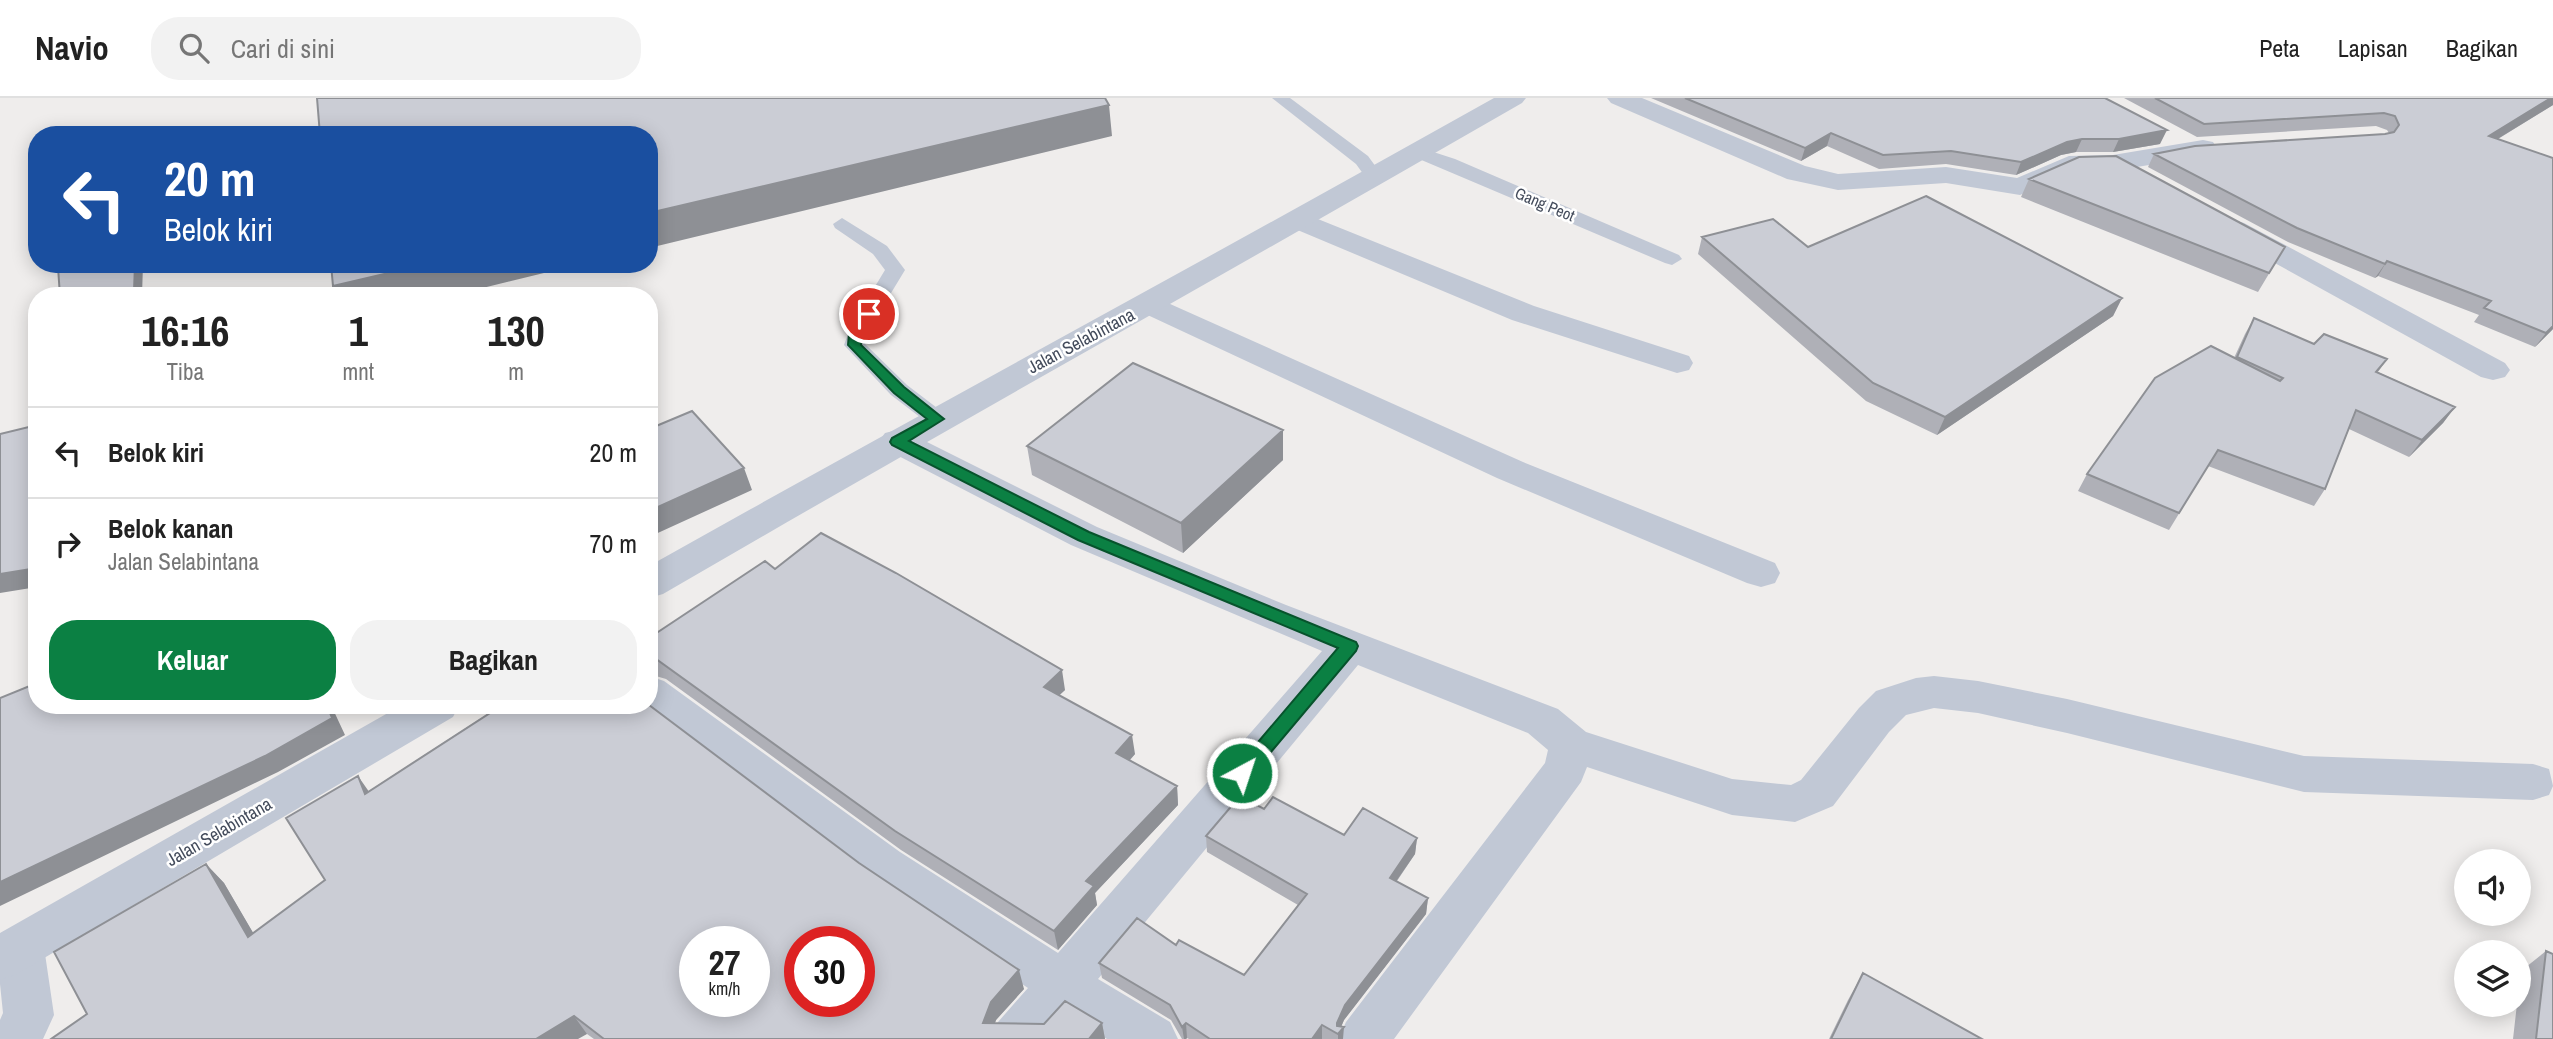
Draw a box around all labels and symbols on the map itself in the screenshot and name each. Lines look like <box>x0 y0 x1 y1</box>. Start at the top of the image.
street label: Gang Peot <box>1512 182 1578 227</box>
pin <box>839 284 899 344</box>
street label: Jalan Selabintana <box>1023 302 1139 379</box>
position arrow <box>1205 736 1279 810</box>
street label: Jalan Selabintana <box>161 791 276 872</box>
speed limit sign: 30 <box>784 926 875 1017</box>

